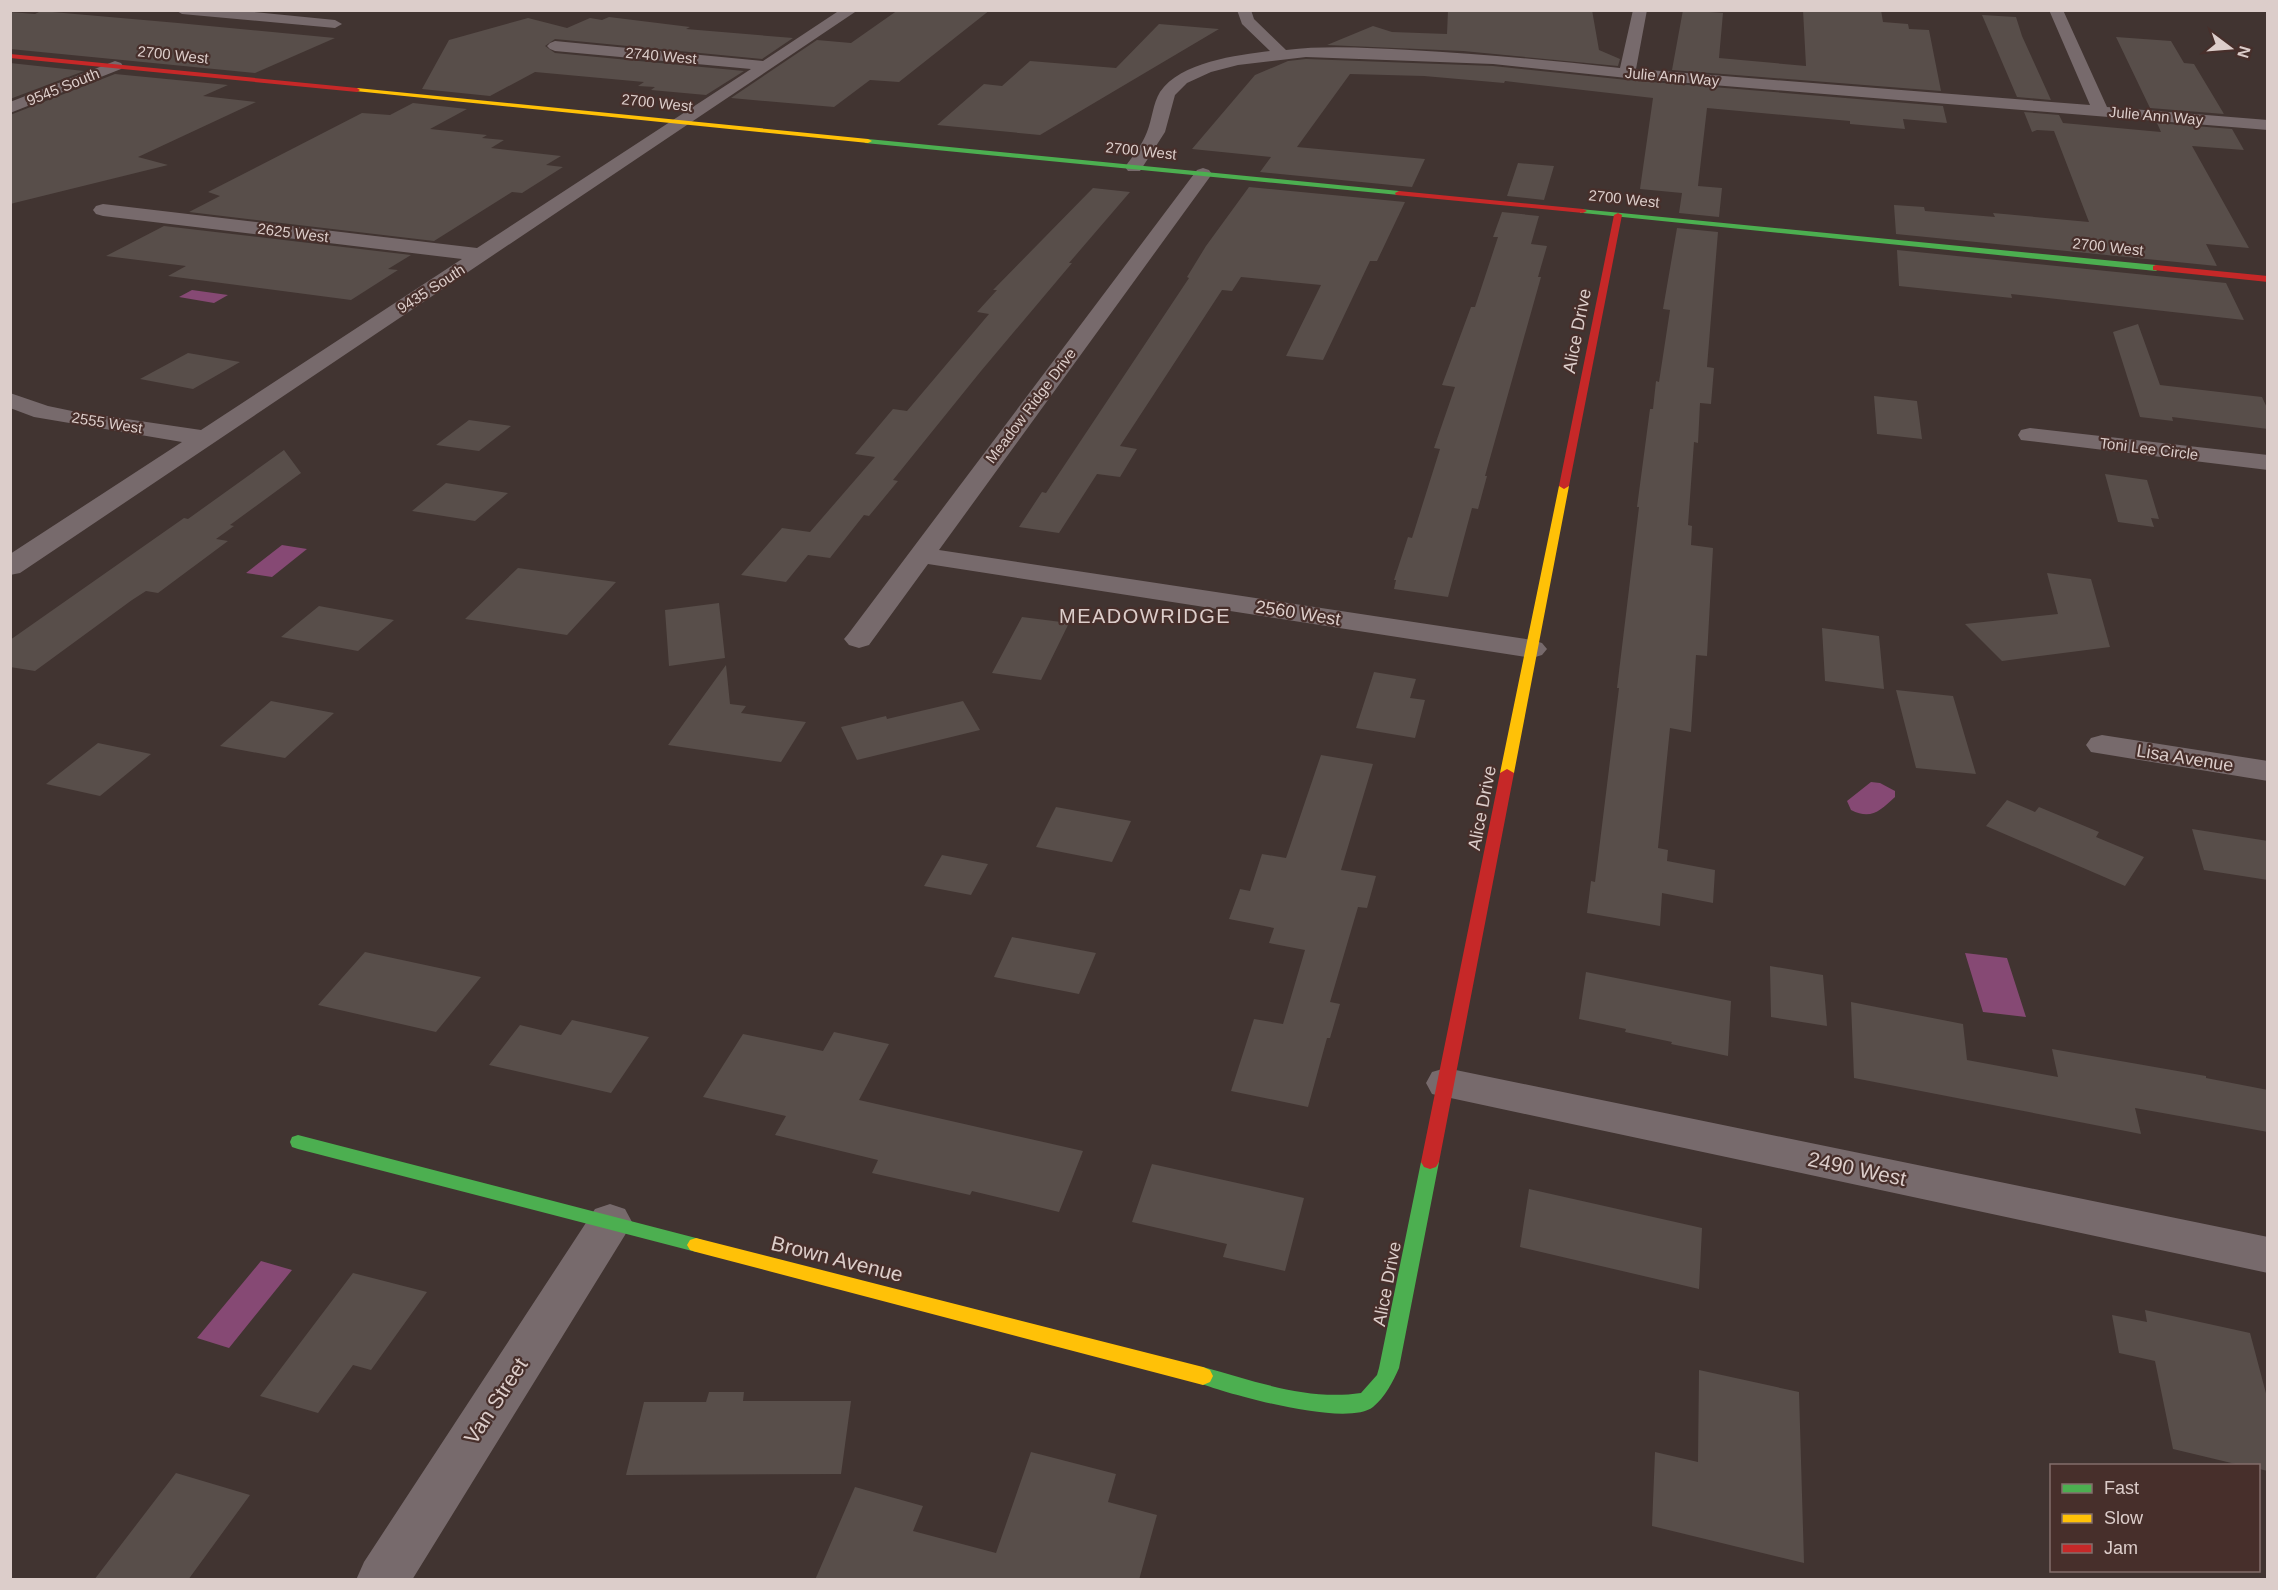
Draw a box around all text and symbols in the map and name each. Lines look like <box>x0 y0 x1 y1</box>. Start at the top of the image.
north arrow <box>2200 18 2260 78</box>
street label: 2700 West <box>137 42 210 67</box>
street label: 2740 West <box>625 44 698 67</box>
text: N <box>2234 44 2254 60</box>
street label: 9545 South <box>24 64 102 109</box>
street label: Julie Ann Way <box>1624 64 1720 89</box>
street label: 2700 West <box>621 90 694 115</box>
street label: Julie Ann Way <box>2108 103 2204 128</box>
street label: 2700 West <box>1105 138 1178 163</box>
street label: 2700 West <box>1588 186 1661 211</box>
street label: 2625 West <box>257 220 330 245</box>
street label: 2700 West <box>2072 234 2145 259</box>
street label: 9435 South <box>394 261 468 317</box>
street label: Alice Drive <box>1559 287 1595 375</box>
street label: Meadow Ridge Drive <box>982 345 1079 466</box>
street label: 2555 West <box>70 409 145 437</box>
street label: Toni Lee Circle <box>2099 434 2199 463</box>
street label: 2560 West <box>1254 596 1342 630</box>
district label: MEADOWRIDGE <box>1059 605 1231 627</box>
street label: Lisa Avenue <box>2135 740 2235 776</box>
street label: Alice Drive <box>1464 764 1500 852</box>
street label: 2490 West <box>1806 1147 1909 1190</box>
street label: Brown Avenue <box>769 1231 905 1286</box>
street label: Alice Drive <box>1369 1240 1405 1328</box>
street label: Van Street <box>459 1353 532 1448</box>
legend <box>2050 1464 2260 1572</box>
text: Fast <box>2104 1478 2139 1498</box>
text: Slow <box>2104 1508 2144 1528</box>
text: Jam <box>2104 1538 2138 1558</box>

